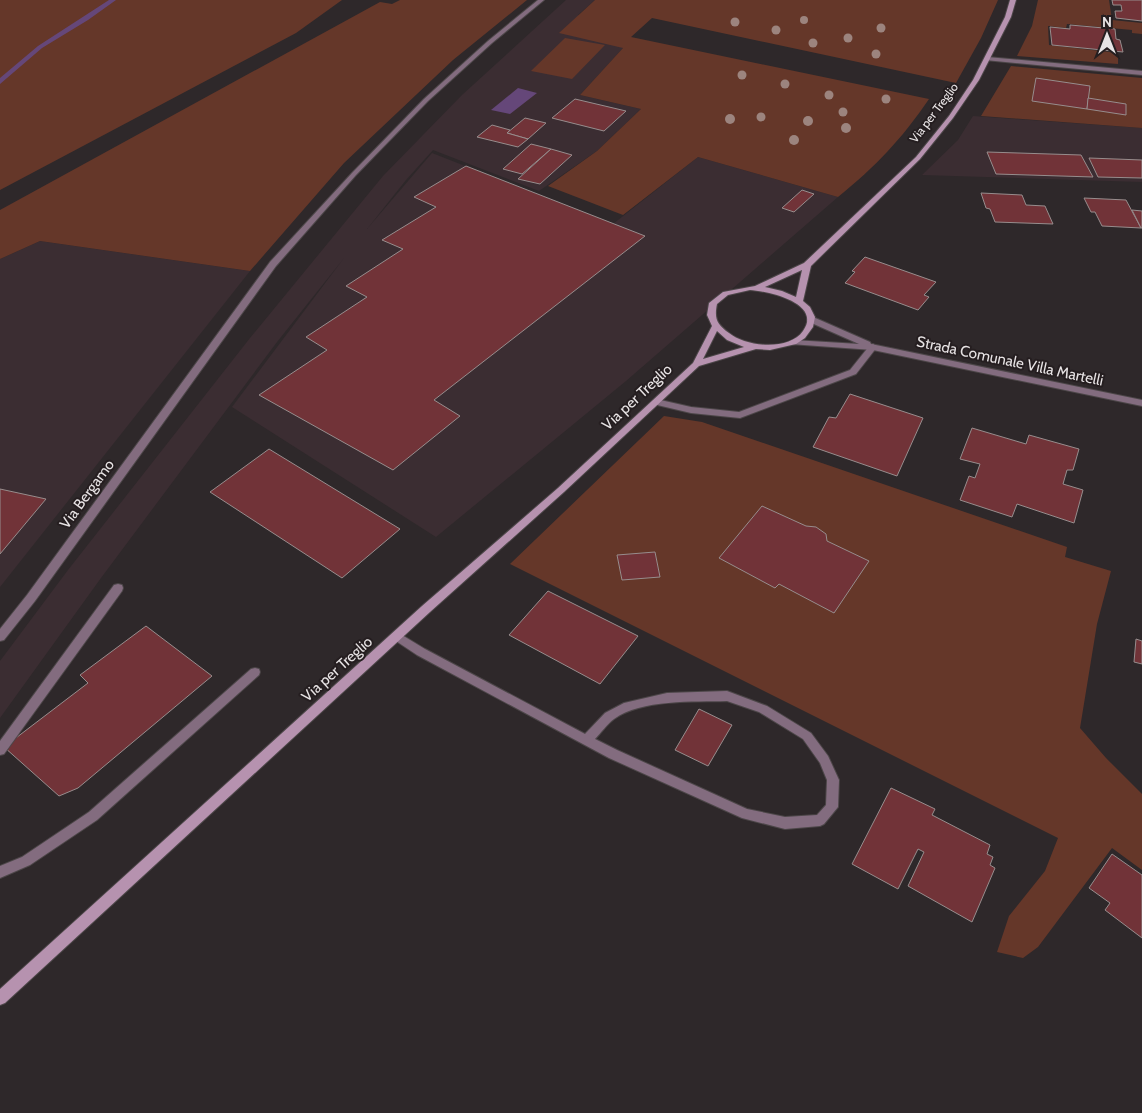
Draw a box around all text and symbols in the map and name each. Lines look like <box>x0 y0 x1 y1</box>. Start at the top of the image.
north arrow <box>1082 10 1132 60</box>
text: N <box>1102 13 1112 31</box>
street label: Via per Treglio <box>906 79 961 146</box>
street label: Strada Comunale Villa Martelli <box>915 332 1105 390</box>
street label: Via per Treglio <box>598 360 676 434</box>
street label: Via Bergamo <box>56 456 118 532</box>
street label: Via per Treglio <box>298 633 376 705</box>

